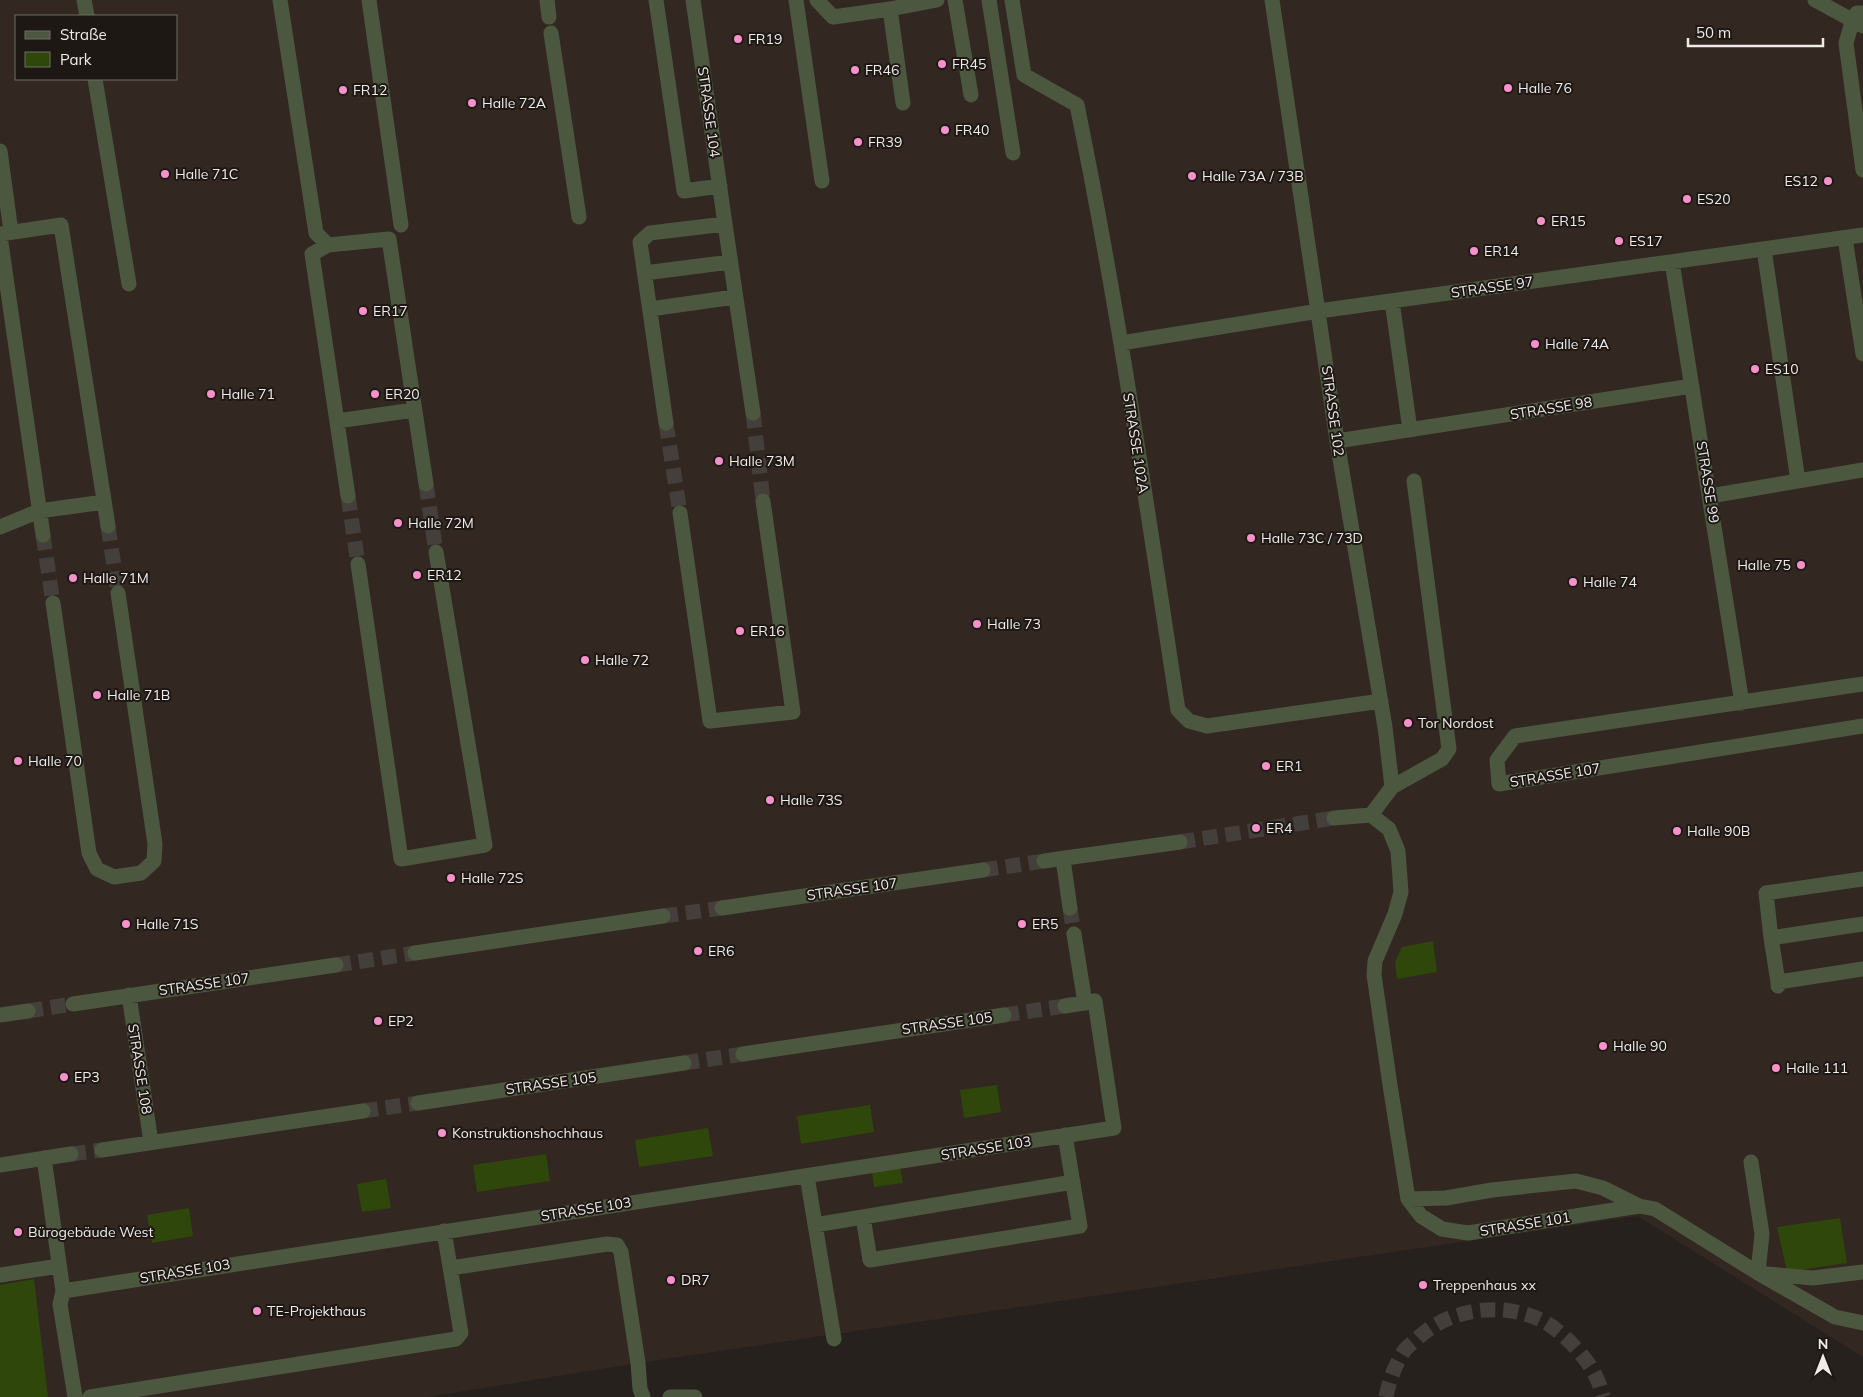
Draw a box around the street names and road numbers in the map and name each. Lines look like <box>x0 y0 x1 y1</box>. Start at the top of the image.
street label: STRASSE 104 <box>694 66 724 159</box>
street label: STRASSE 97 <box>1450 272 1534 302</box>
street label: STRASSE 102 <box>1318 365 1348 457</box>
street label: STRASSE 102A <box>1119 391 1153 495</box>
street label: STRASSE 98 <box>1509 393 1593 423</box>
street label: STRASSE 99 <box>1693 440 1723 524</box>
street label: STRASSE 107 <box>1509 759 1601 791</box>
street label: STRASSE 107 <box>806 874 898 904</box>
street label: STRASSE 107 <box>158 969 250 999</box>
street label: STRASSE 105 <box>901 1008 993 1038</box>
street label: STRASSE 108 <box>124 1023 156 1115</box>
street label: STRASSE 105 <box>505 1068 597 1098</box>
street label: STRASSE 103 <box>940 1132 1032 1164</box>
street label: STRASSE 103 <box>540 1193 632 1225</box>
street label: STRASSE 101 <box>1479 1208 1571 1240</box>
street label: STRASSE 103 <box>139 1255 231 1287</box>

